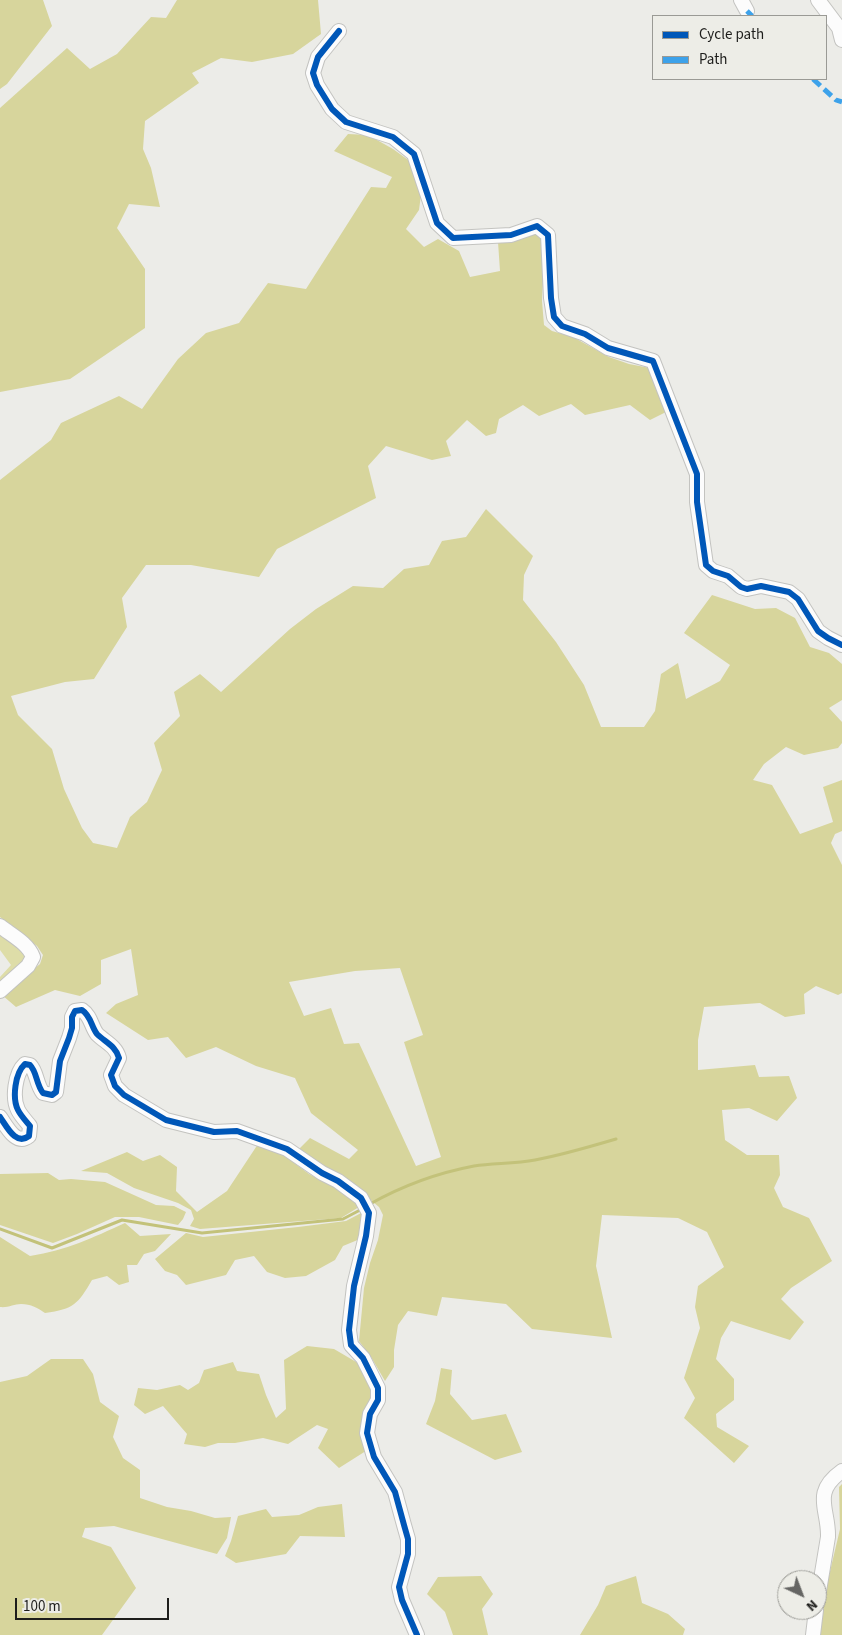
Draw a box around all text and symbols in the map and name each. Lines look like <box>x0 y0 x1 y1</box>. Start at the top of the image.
legend <box>652 15 827 80</box>
text: Cycle path <box>699 24 764 45</box>
text: Path <box>699 49 727 70</box>
north arrow <box>777 1570 827 1620</box>
scale bar <box>18 1588 171 1620</box>
text: N <box>801 1595 822 1616</box>
text: 100 m <box>23 1596 61 1617</box>

